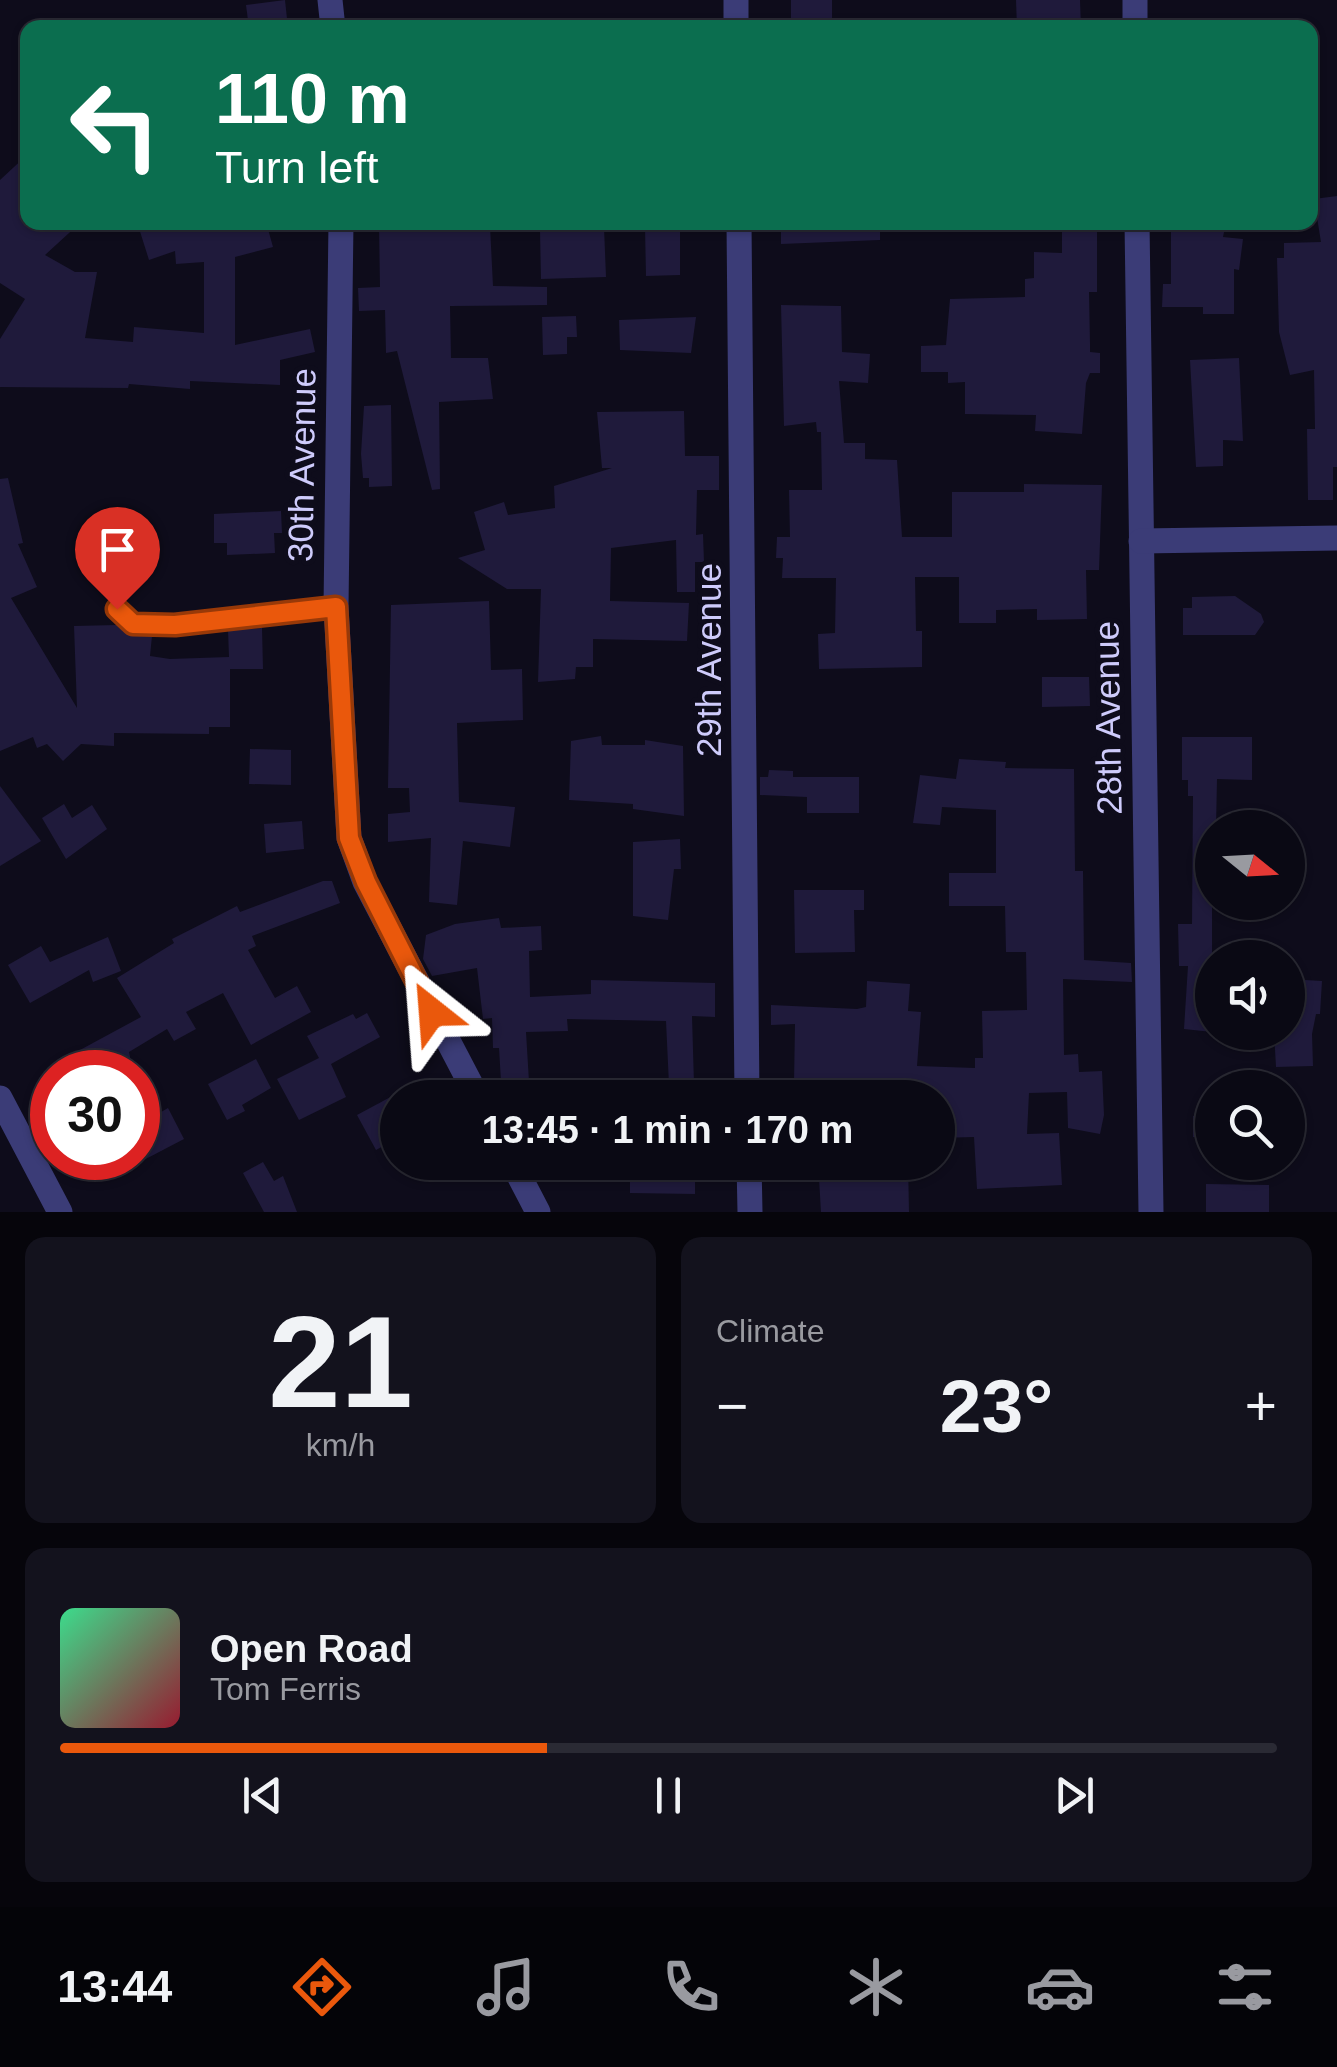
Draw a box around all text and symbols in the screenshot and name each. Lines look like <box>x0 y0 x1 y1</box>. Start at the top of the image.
icon: left <box>50 60 180 190</box>
text: 110 m <box>215 60 410 138</box>
text: Turn left <box>215 142 378 193</box>
street label: 30th Avenue <box>280 368 323 562</box>
pin <box>75 507 160 610</box>
icon: arrive <box>90 522 145 577</box>
street label: 29th Avenue <box>689 563 728 757</box>
street label: 28th Avenue <box>1086 621 1129 815</box>
north arrow <box>1195 810 1305 920</box>
map controls <box>1195 810 1305 1180</box>
button: sound <box>1195 940 1305 1050</box>
position arrow <box>380 960 484 1064</box>
speed limit sign: 30 <box>30 1050 160 1180</box>
button: search <box>1195 1070 1305 1180</box>
text: 13:45 · 1 min · 170 m <box>482 1109 853 1151</box>
text: 21 <box>268 1289 413 1435</box>
text: Climate <box>716 1313 824 1349</box>
text: 23° <box>940 1364 1053 1448</box>
text: − <box>716 1375 748 1437</box>
text: + <box>1245 1375 1277 1437</box>
text: km/h <box>306 1427 375 1463</box>
text: Open Road <box>210 1628 413 1670</box>
text: Tom Ferris <box>210 1671 361 1707</box>
icon: previous <box>235 1768 290 1823</box>
icon: pause <box>641 1768 696 1823</box>
icon: next <box>1047 1768 1102 1823</box>
icon: directions <box>287 1952 357 2022</box>
icon: music <box>471 1952 541 2022</box>
icon: phone <box>656 1952 726 2022</box>
icon: climate <box>841 1952 911 2022</box>
icon: car <box>1025 1952 1095 2022</box>
icon: filters <box>1210 1952 1280 2022</box>
text: 13:44 <box>57 1961 172 2012</box>

